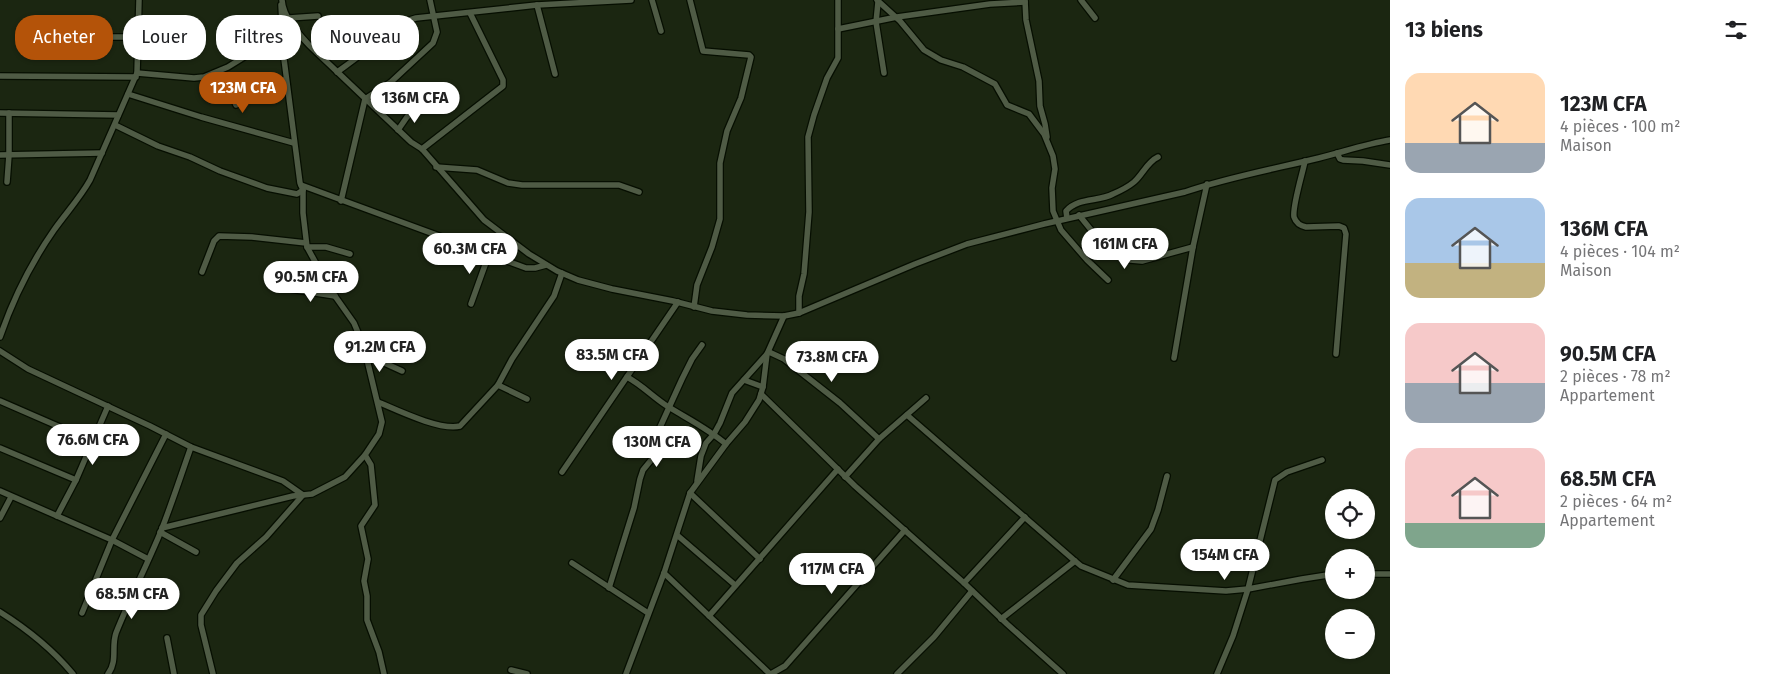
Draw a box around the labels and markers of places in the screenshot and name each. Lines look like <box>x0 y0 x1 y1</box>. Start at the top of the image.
pin: 123M CFA <box>191 72 295 114</box>
pin: 136M CFA <box>363 82 467 124</box>
pin: 161M CFA <box>1073 228 1177 270</box>
pin: 60.3M CFA <box>413 232 527 275</box>
pin: 90.5M CFA <box>254 260 368 303</box>
pin: 91.2M CFA <box>323 330 437 373</box>
pin: 83.5M CFA <box>555 338 669 381</box>
pin: 73.8M CFA <box>775 340 889 383</box>
pin: 76.6M CFA <box>36 424 150 466</box>
pin: 130M CFA <box>605 426 709 468</box>
pin: 154M CFA <box>1173 538 1277 581</box>
pin: 117M CFA <box>780 552 884 595</box>
pin: 68.5M CFA <box>75 578 189 620</box>

